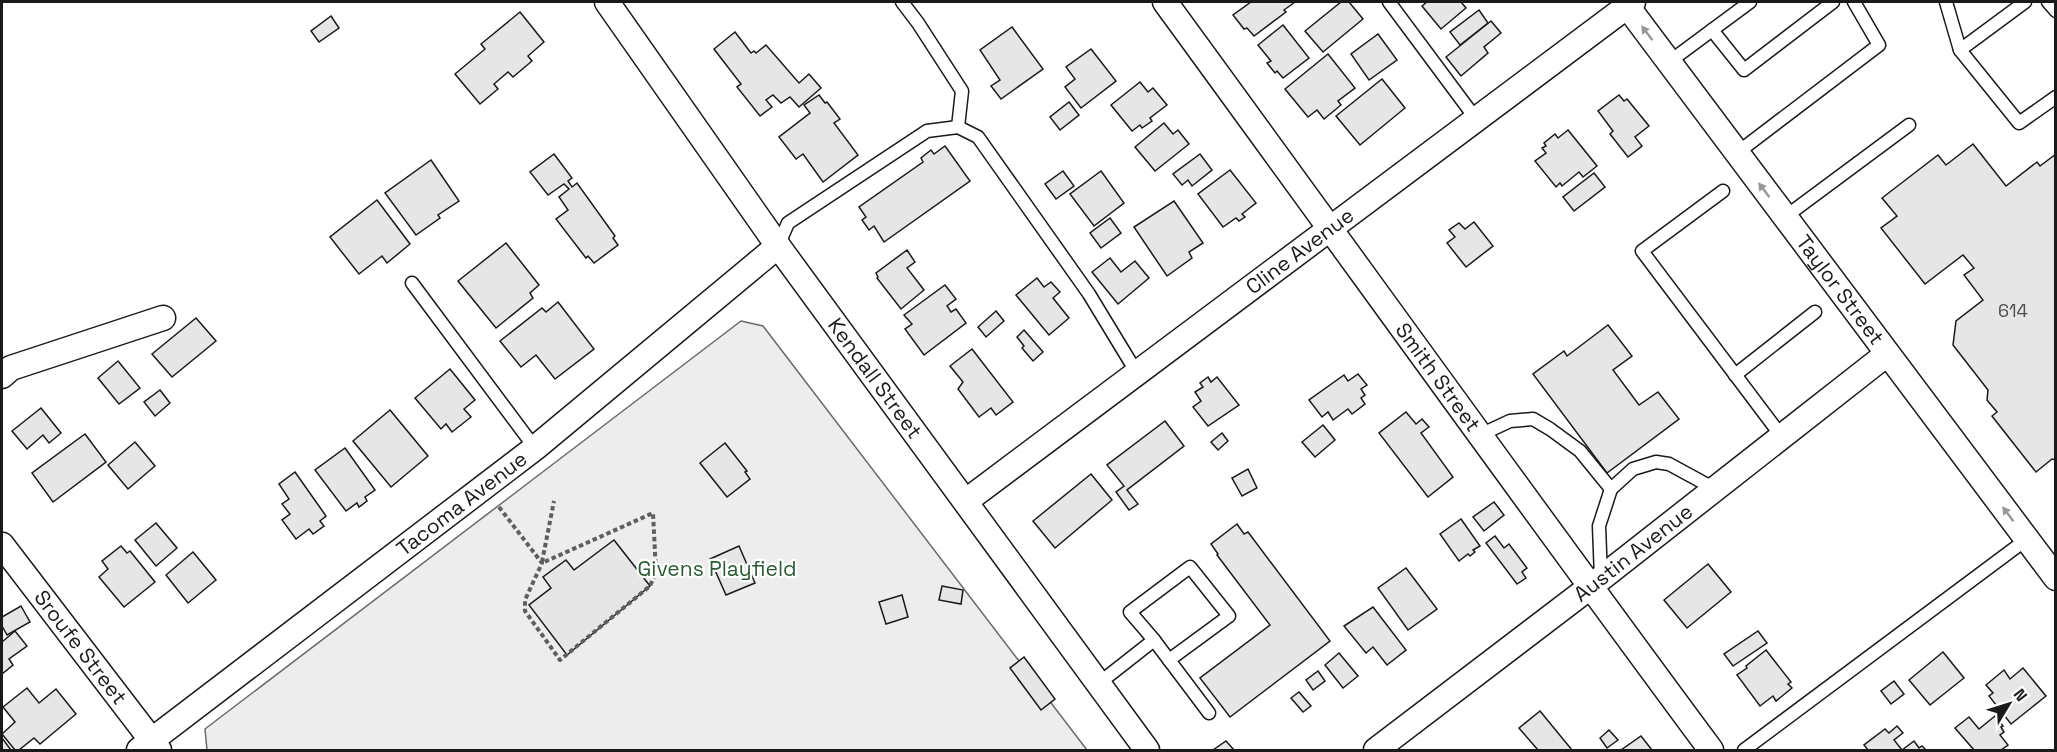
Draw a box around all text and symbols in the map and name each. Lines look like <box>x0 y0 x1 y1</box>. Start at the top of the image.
one-way arrow <box>1642 26 1654 41</box>
one-way arrow <box>1758 182 1770 198</box>
street label: Cline Avenue <box>1240 202 1359 300</box>
street label: Taylor Street <box>1790 229 1890 350</box>
house number: 614 <box>1998 299 2028 322</box>
street label: Kendall Street <box>822 312 929 444</box>
street label: Smith Street <box>1390 317 1487 437</box>
street label: Tacoma Avenue <box>391 445 532 562</box>
street label: Austin Avenue <box>1568 498 1698 608</box>
one-way arrow <box>2002 507 2014 522</box>
park label: Givens Playfield <box>637 555 797 582</box>
street label: Sroufe Street <box>28 584 133 710</box>
north arrow <box>1979 674 2039 734</box>
text: N <box>2009 684 2032 706</box>

